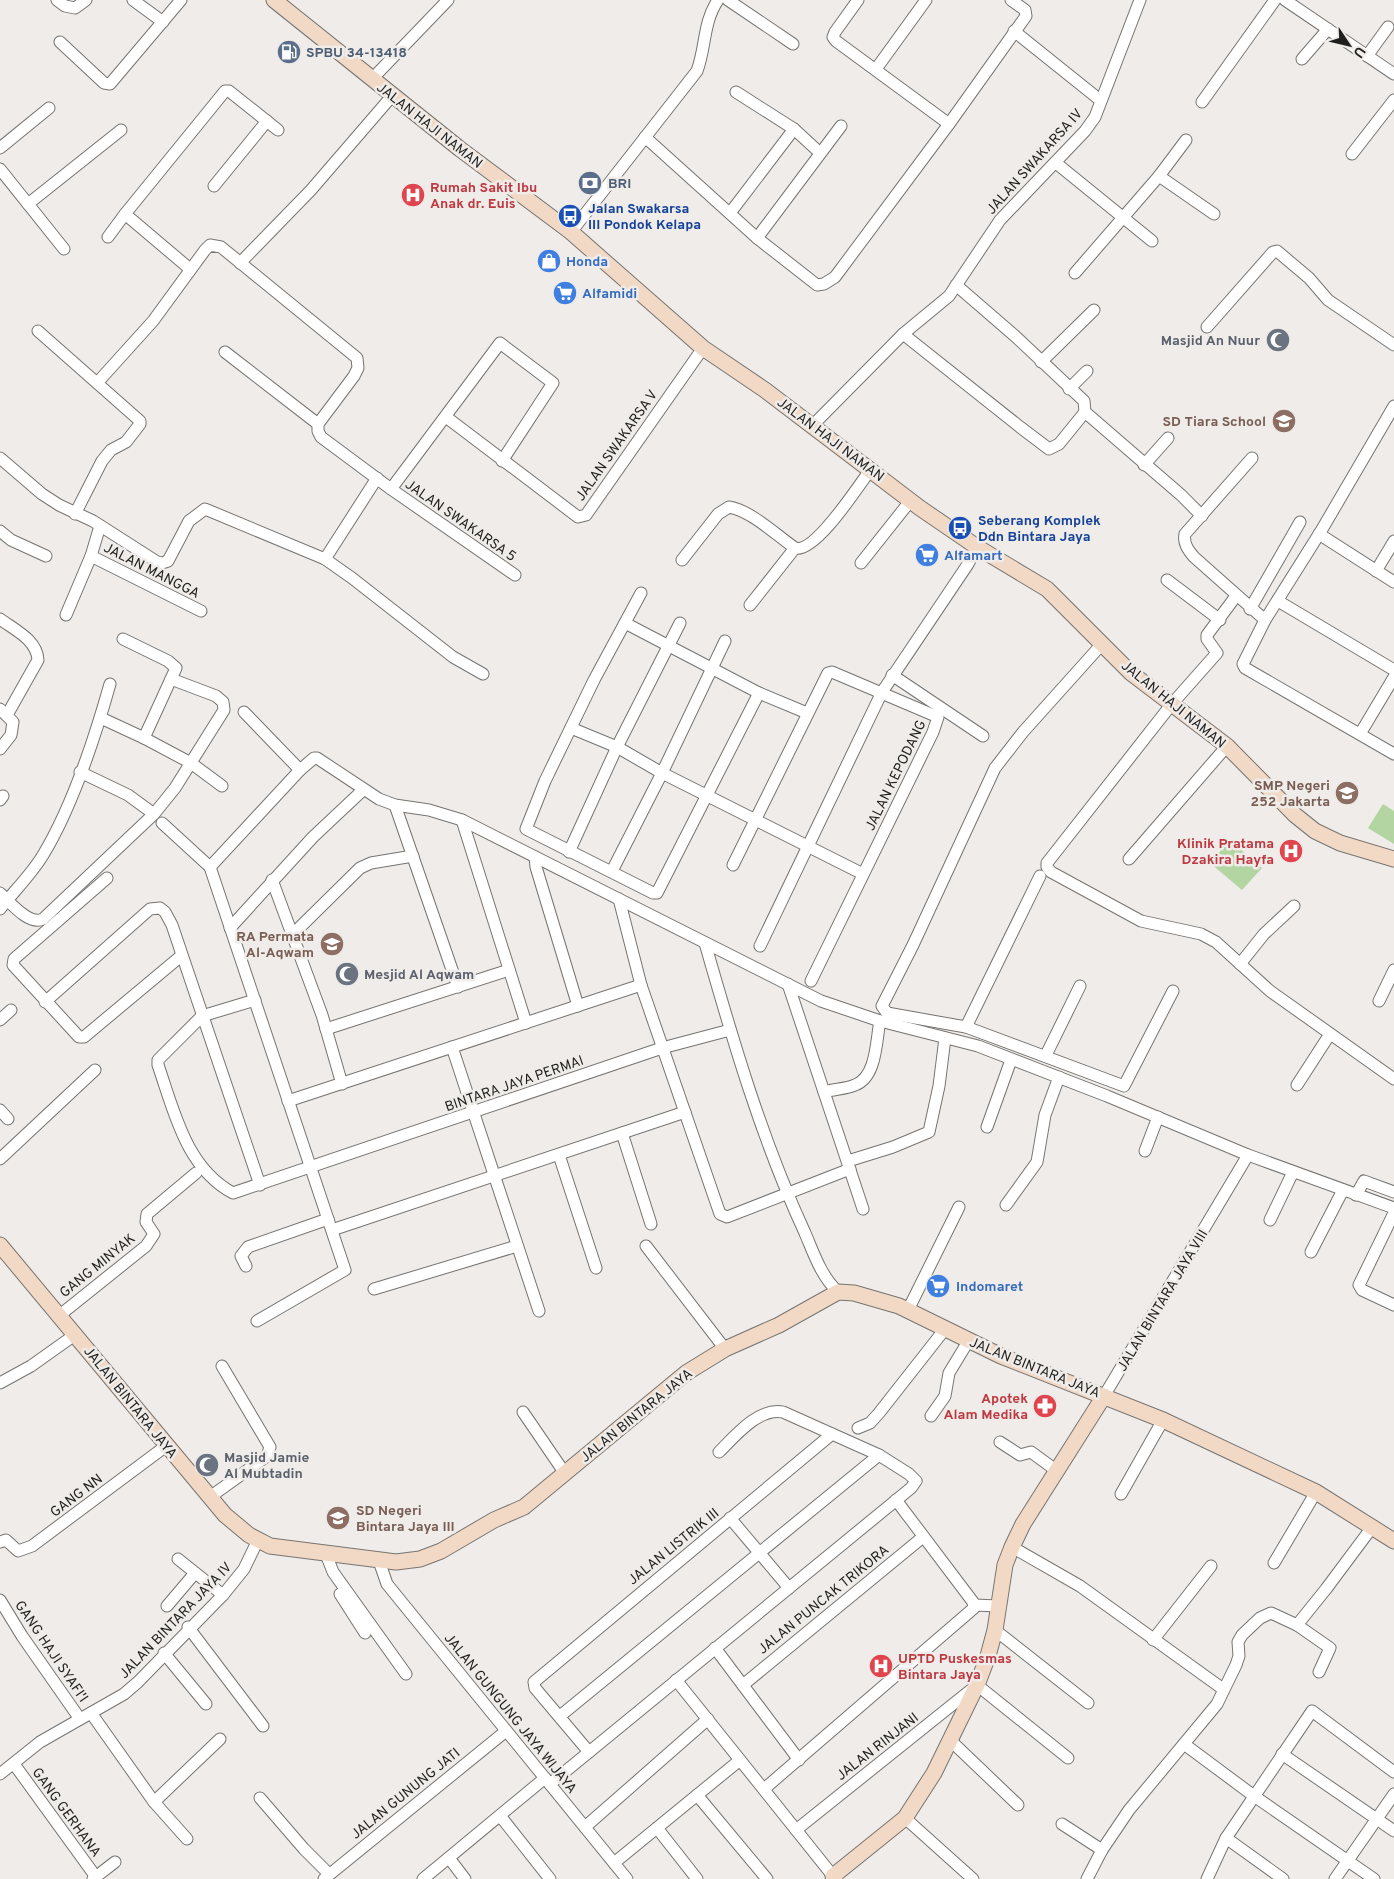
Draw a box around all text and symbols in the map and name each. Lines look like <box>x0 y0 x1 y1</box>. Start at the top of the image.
north arrow <box>1324 20 1374 70</box>
fuel station icon: SPBU 34-13418 <box>276 39 302 65</box>
text: U <box>1349 43 1368 61</box>
place label: SPBU 34-13418 <box>306 45 407 62</box>
street label: JALAN HAJI NAMAN <box>373 80 485 173</box>
street label: JALAN SWAKARSA IV <box>983 106 1087 218</box>
bank icon: BRI <box>577 170 603 196</box>
place label: BRI <box>608 176 631 193</box>
place label: Rumah Sakit Ibu Anak dr. Euis <box>430 180 537 213</box>
hospital icon: Rumah Sakit Ibu Anak dr. Euis <box>400 182 426 208</box>
place label: Jalan Swakarsa III Pondok Kelapa <box>588 201 701 234</box>
bus stop icon: Jalan Swakarsa III Pondok Kelapa <box>557 203 583 229</box>
shop icon: Honda <box>536 248 562 274</box>
place label: Honda <box>566 254 608 271</box>
supermarket icon: Alfamidi <box>552 280 578 306</box>
place label: Alfamidi <box>582 286 637 303</box>
mosque icon: Masjid An Nuur <box>1265 327 1291 353</box>
place label: Masjid An Nuur <box>1161 333 1260 350</box>
street label: JALAN SWAKARSA V <box>573 387 662 505</box>
street label: JALAN HAJI NAMAN <box>773 394 887 486</box>
school or university icon: SD Tiara School <box>1271 408 1297 434</box>
place label: SD Tiara School <box>1162 414 1266 431</box>
street label: JALAN SWAKARSA 5 <box>401 477 519 566</box>
place label: Seberang Komplek Ddn Bintara Jaya <box>978 513 1101 546</box>
bus stop icon: Seberang Komplek Ddn Bintara Jaya <box>947 515 973 541</box>
street label: JALAN MANGGA <box>100 540 202 603</box>
supermarket icon: Alfamart <box>914 542 940 568</box>
place label: Alfamart <box>944 548 1003 565</box>
street label: JALAN HAJI NAMAN <box>1117 658 1229 753</box>
street label: JALAN KEPODANG <box>862 718 931 834</box>
place label: SMP Negeri 252 Jakarta <box>1251 778 1330 811</box>
school or university icon: SMP Negeri 252 Jakarta <box>1334 780 1360 806</box>
place label: Klinik Pratama Dzakira Hayfa <box>1177 836 1274 869</box>
hospital icon: Klinik Pratama Dzakira Hayfa <box>1278 838 1304 864</box>
place label: RA Permata Al-Aqwam <box>236 929 314 962</box>
school or university icon: RA Permata Al-Aqwam <box>319 931 345 957</box>
mosque icon: Mesjid Al Aqwam <box>334 961 360 987</box>
place label: Mesjid Al Aqwam <box>364 967 474 984</box>
street label: BINTARA JAYA PERMAI <box>443 1053 586 1116</box>
street label: JALAN BINTARA JAYA VIII <box>1114 1227 1212 1375</box>
street label: GANG MINYAK <box>57 1231 139 1302</box>
supermarket icon: Indomaret <box>925 1273 951 1299</box>
place label: Indomaret <box>956 1279 1023 1296</box>
street label: JALAN BINTARA JAYA <box>967 1334 1102 1402</box>
street label: JALAN BINTARA JAYA <box>79 1343 180 1462</box>
street label: JALAN BINTARA JAYA <box>577 1366 696 1467</box>
place label: Apotek Alam Medika <box>943 1391 1028 1424</box>
pharmacy icon: Apotek Alam Medika <box>1032 1393 1058 1419</box>
place label: Masjid Jamie Al Mubtadin <box>224 1450 309 1483</box>
mosque icon: Masjid Jamie Al Mubtadin <box>194 1452 220 1478</box>
street label: GANG NN <box>47 1471 106 1521</box>
place label: SD Negeri Bintara Jaya III <box>356 1503 455 1536</box>
school or university icon: SD Negeri Bintara Jaya III <box>325 1505 351 1531</box>
street label: JALAN LISTRIK III <box>625 1505 723 1589</box>
street label: JALAN PUNCAK TRIKORA <box>755 1542 893 1658</box>
street label: JALAN BINTARA JAYA IV <box>116 1559 236 1683</box>
street label: GANG HAJI SYAFI'I <box>10 1598 91 1706</box>
street label: JALAN GUNGUNG JAYA WIJAYA <box>440 1630 580 1797</box>
place label: UPTD Puskesmas Bintara Jaya <box>898 1651 1012 1684</box>
hospital icon: UPTD Puskesmas Bintara Jaya <box>868 1653 894 1679</box>
street label: JALAN RINJANI <box>833 1710 923 1785</box>
street label: JALAN GUNUNG JATI <box>348 1745 464 1843</box>
street label: GANG GERHANA <box>28 1765 104 1861</box>

